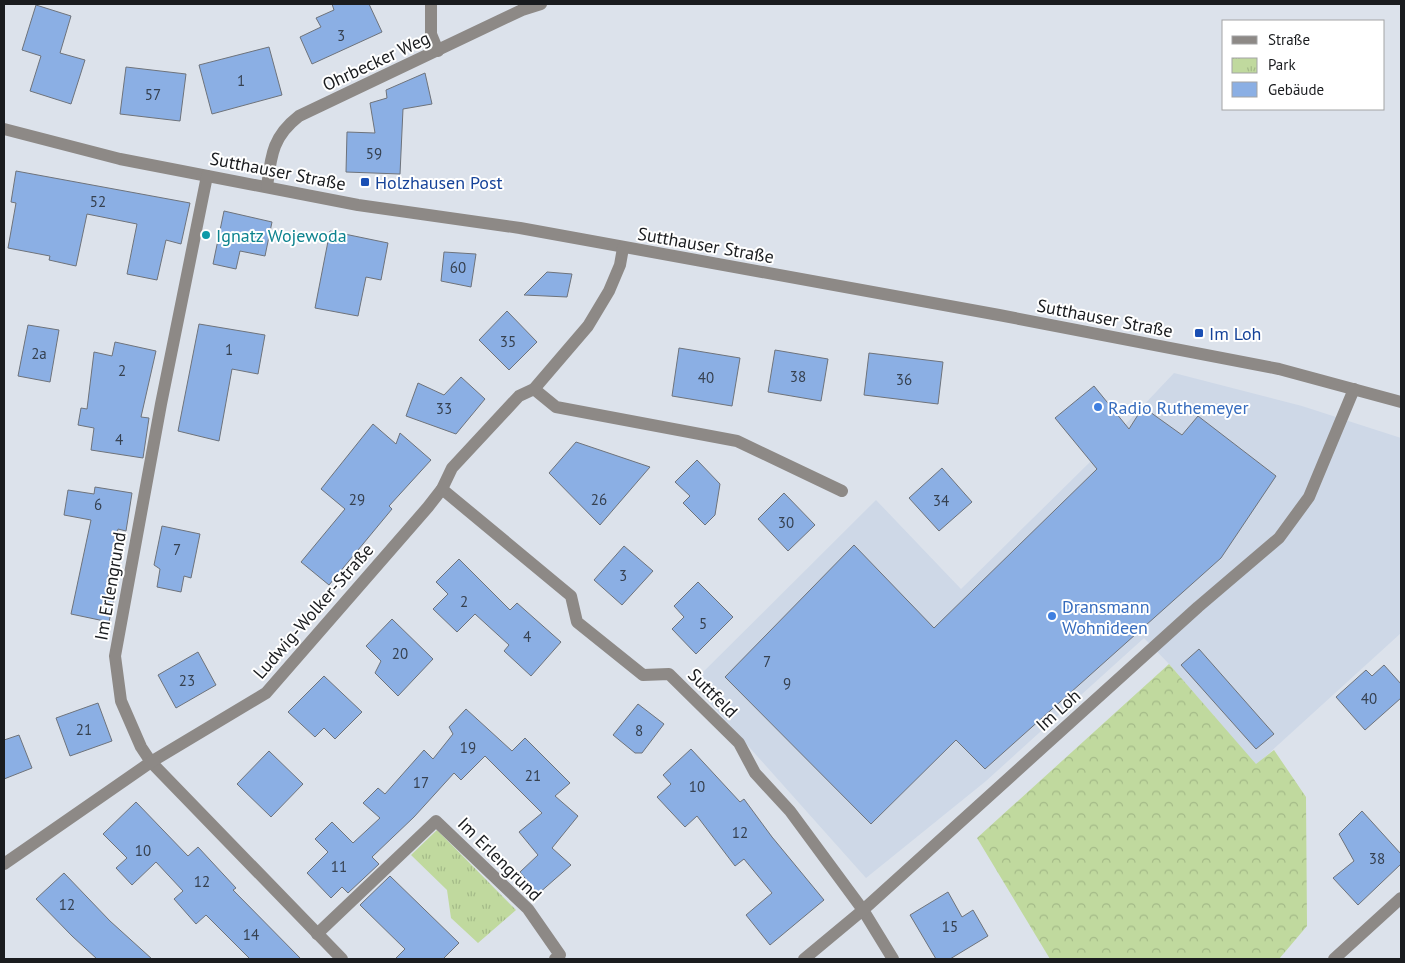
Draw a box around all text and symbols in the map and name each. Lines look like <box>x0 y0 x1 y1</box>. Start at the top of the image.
legend <box>1222 20 1385 110</box>
street label: Ohrbecker Weg <box>319 26 433 96</box>
house number: 3 <box>337 26 345 45</box>
text: Straße <box>1268 30 1310 49</box>
text: Park <box>1268 55 1296 74</box>
house number: 1 <box>237 71 245 90</box>
text: Gebäude <box>1268 80 1324 99</box>
house number: 57 <box>145 85 161 104</box>
house number: 59 <box>366 144 382 163</box>
street label: Sutthauser Straße <box>208 147 348 195</box>
place label: Holzhausen Post <box>375 171 503 194</box>
marker: Holzhausen Post <box>359 176 371 188</box>
house number: 52 <box>90 192 106 211</box>
street label: Sutthauser Straße <box>636 222 776 268</box>
place label: Ignatz Wojewoda <box>216 224 347 247</box>
marker: Ignatz Wojewoda <box>200 229 212 241</box>
house number: 60 <box>450 258 466 277</box>
street label: Sutthauser Straße <box>1035 294 1175 342</box>
place label: Im Loh <box>1209 322 1261 345</box>
marker: Im Loh <box>1193 327 1205 339</box>
house number: 35 <box>500 332 516 351</box>
house number: 1 <box>225 340 233 359</box>
house number: 2a <box>31 344 47 363</box>
house number: 2 <box>118 361 126 380</box>
house number: 38 <box>790 367 806 386</box>
house number: 40 <box>698 368 714 387</box>
house number: 36 <box>896 370 912 389</box>
place label: Radio Ruthemeyer <box>1108 396 1249 419</box>
house number: 33 <box>436 399 452 418</box>
marker: Radio Ruthemeyer <box>1092 401 1104 413</box>
house number: 4 <box>115 430 123 449</box>
house number: 29 <box>349 490 365 509</box>
house number: 26 <box>591 490 607 509</box>
house number: 34 <box>933 491 949 510</box>
house number: 6 <box>94 495 102 514</box>
house number: 30 <box>778 513 794 532</box>
street label: Im Erlengrund <box>89 530 131 642</box>
street label: Ludwig-Wolker-Straße <box>248 538 378 684</box>
house number: 7 <box>173 540 181 559</box>
house number: 3 <box>619 566 627 585</box>
house number: 2 <box>460 592 468 611</box>
place label: Dransmann Wohnideen <box>1062 595 1149 639</box>
marker: Dransmann Wohnideen <box>1046 610 1058 622</box>
house number: 5 <box>699 614 707 633</box>
house number: 4 <box>523 627 531 646</box>
house number: 20 <box>392 644 408 663</box>
house number: 7 <box>763 652 771 671</box>
street label: Suttfeld <box>683 663 743 723</box>
house number: 23 <box>179 671 195 690</box>
house number: 9 <box>783 674 791 693</box>
street label: Im Loh <box>1031 684 1085 736</box>
house number: 40 <box>1361 689 1377 708</box>
house number: 21 <box>76 720 92 739</box>
house number: 8 <box>635 721 643 740</box>
house number: 19 <box>460 738 476 757</box>
house number: 21 <box>525 766 541 785</box>
house number: 17 <box>413 773 429 792</box>
house number: 10 <box>689 777 705 796</box>
street label: Im Erlengrund <box>453 812 547 906</box>
house number: 12 <box>732 823 748 842</box>
house number: 10 <box>135 841 151 860</box>
house number: 38 <box>1369 849 1385 868</box>
house number: 11 <box>331 857 347 876</box>
house number: 12 <box>194 872 210 891</box>
house number: 12 <box>59 895 75 914</box>
house number: 15 <box>942 917 958 936</box>
house number: 14 <box>243 925 259 944</box>

